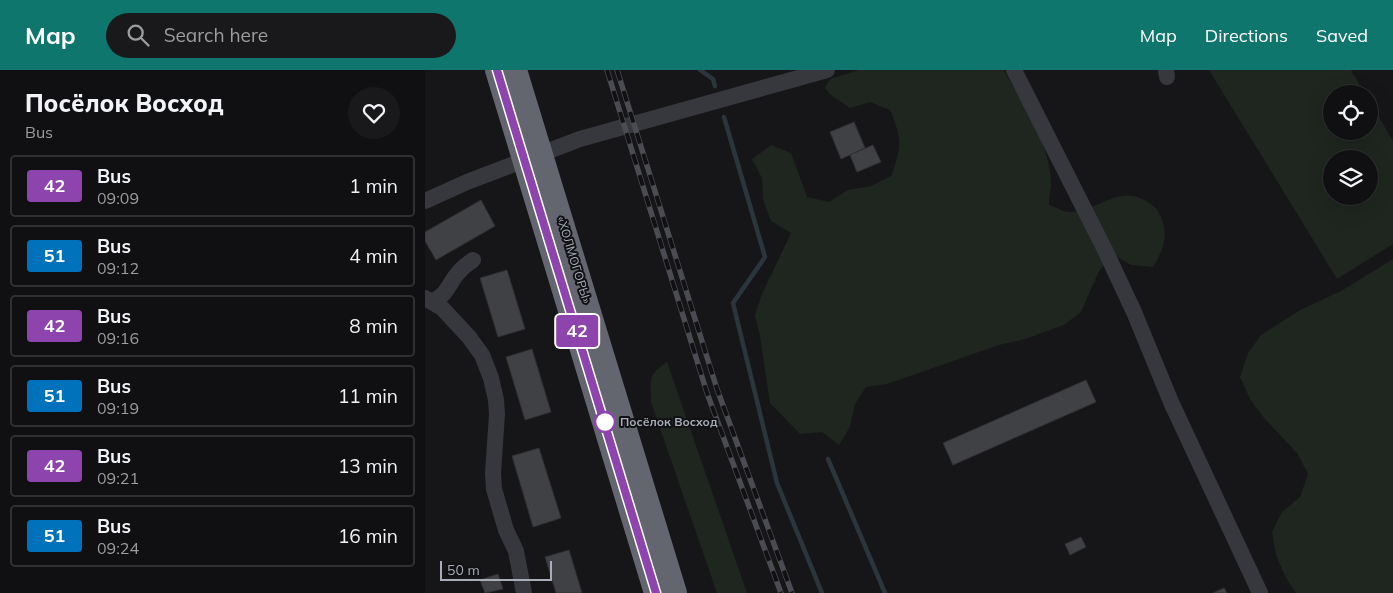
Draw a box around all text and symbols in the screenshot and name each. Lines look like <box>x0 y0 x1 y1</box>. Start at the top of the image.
search box <box>106 13 456 58</box>
text: Map <box>25 20 76 50</box>
icon: search <box>124 21 152 49</box>
text: Search here <box>164 23 268 47</box>
text: Map <box>1140 24 1177 47</box>
text: Directions <box>1205 24 1288 47</box>
text: Saved <box>1316 24 1368 47</box>
map controls <box>1323 85 1378 205</box>
button: locate <box>1323 85 1378 140</box>
button: heart <box>348 87 400 139</box>
text: Посёлок Восход <box>25 88 224 118</box>
text: Bus <box>25 122 53 142</box>
button: layers <box>1323 150 1378 205</box>
text: Bus <box>97 164 131 188</box>
text: 42 <box>44 174 65 197</box>
text: 1 min <box>349 174 398 198</box>
text: 09:09 <box>97 188 139 208</box>
street label: «ХОЛМОГОРЫ» <box>554 215 595 306</box>
text: Bus <box>97 234 131 258</box>
text: 51 <box>44 244 65 267</box>
text: 4 min <box>349 244 398 268</box>
text: 09:12 <box>97 258 139 278</box>
text: Bus <box>97 304 131 328</box>
text: 42 <box>44 314 65 337</box>
text: 8 min <box>349 314 398 338</box>
line badge: 42 <box>555 315 599 347</box>
text: 42 <box>566 319 588 342</box>
text: 09:16 <box>97 328 139 348</box>
text: Bus <box>97 374 131 398</box>
text: 51 <box>44 384 65 407</box>
text: 11 min <box>338 384 398 408</box>
text: 09:19 <box>97 398 139 418</box>
marker: Посёлок Восход <box>594 411 616 433</box>
place label: Посёлок Восход <box>620 414 718 429</box>
text: Bus <box>97 444 131 468</box>
text: 42 <box>44 454 65 477</box>
text: 13 min <box>338 454 398 478</box>
text: 09:21 <box>97 468 139 488</box>
text: Bus <box>97 514 131 538</box>
text: 51 <box>44 524 65 547</box>
text: 16 min <box>338 524 398 548</box>
text: 09:24 <box>97 538 139 558</box>
scale bar <box>440 558 553 581</box>
text: 50 m <box>447 561 480 579</box>

